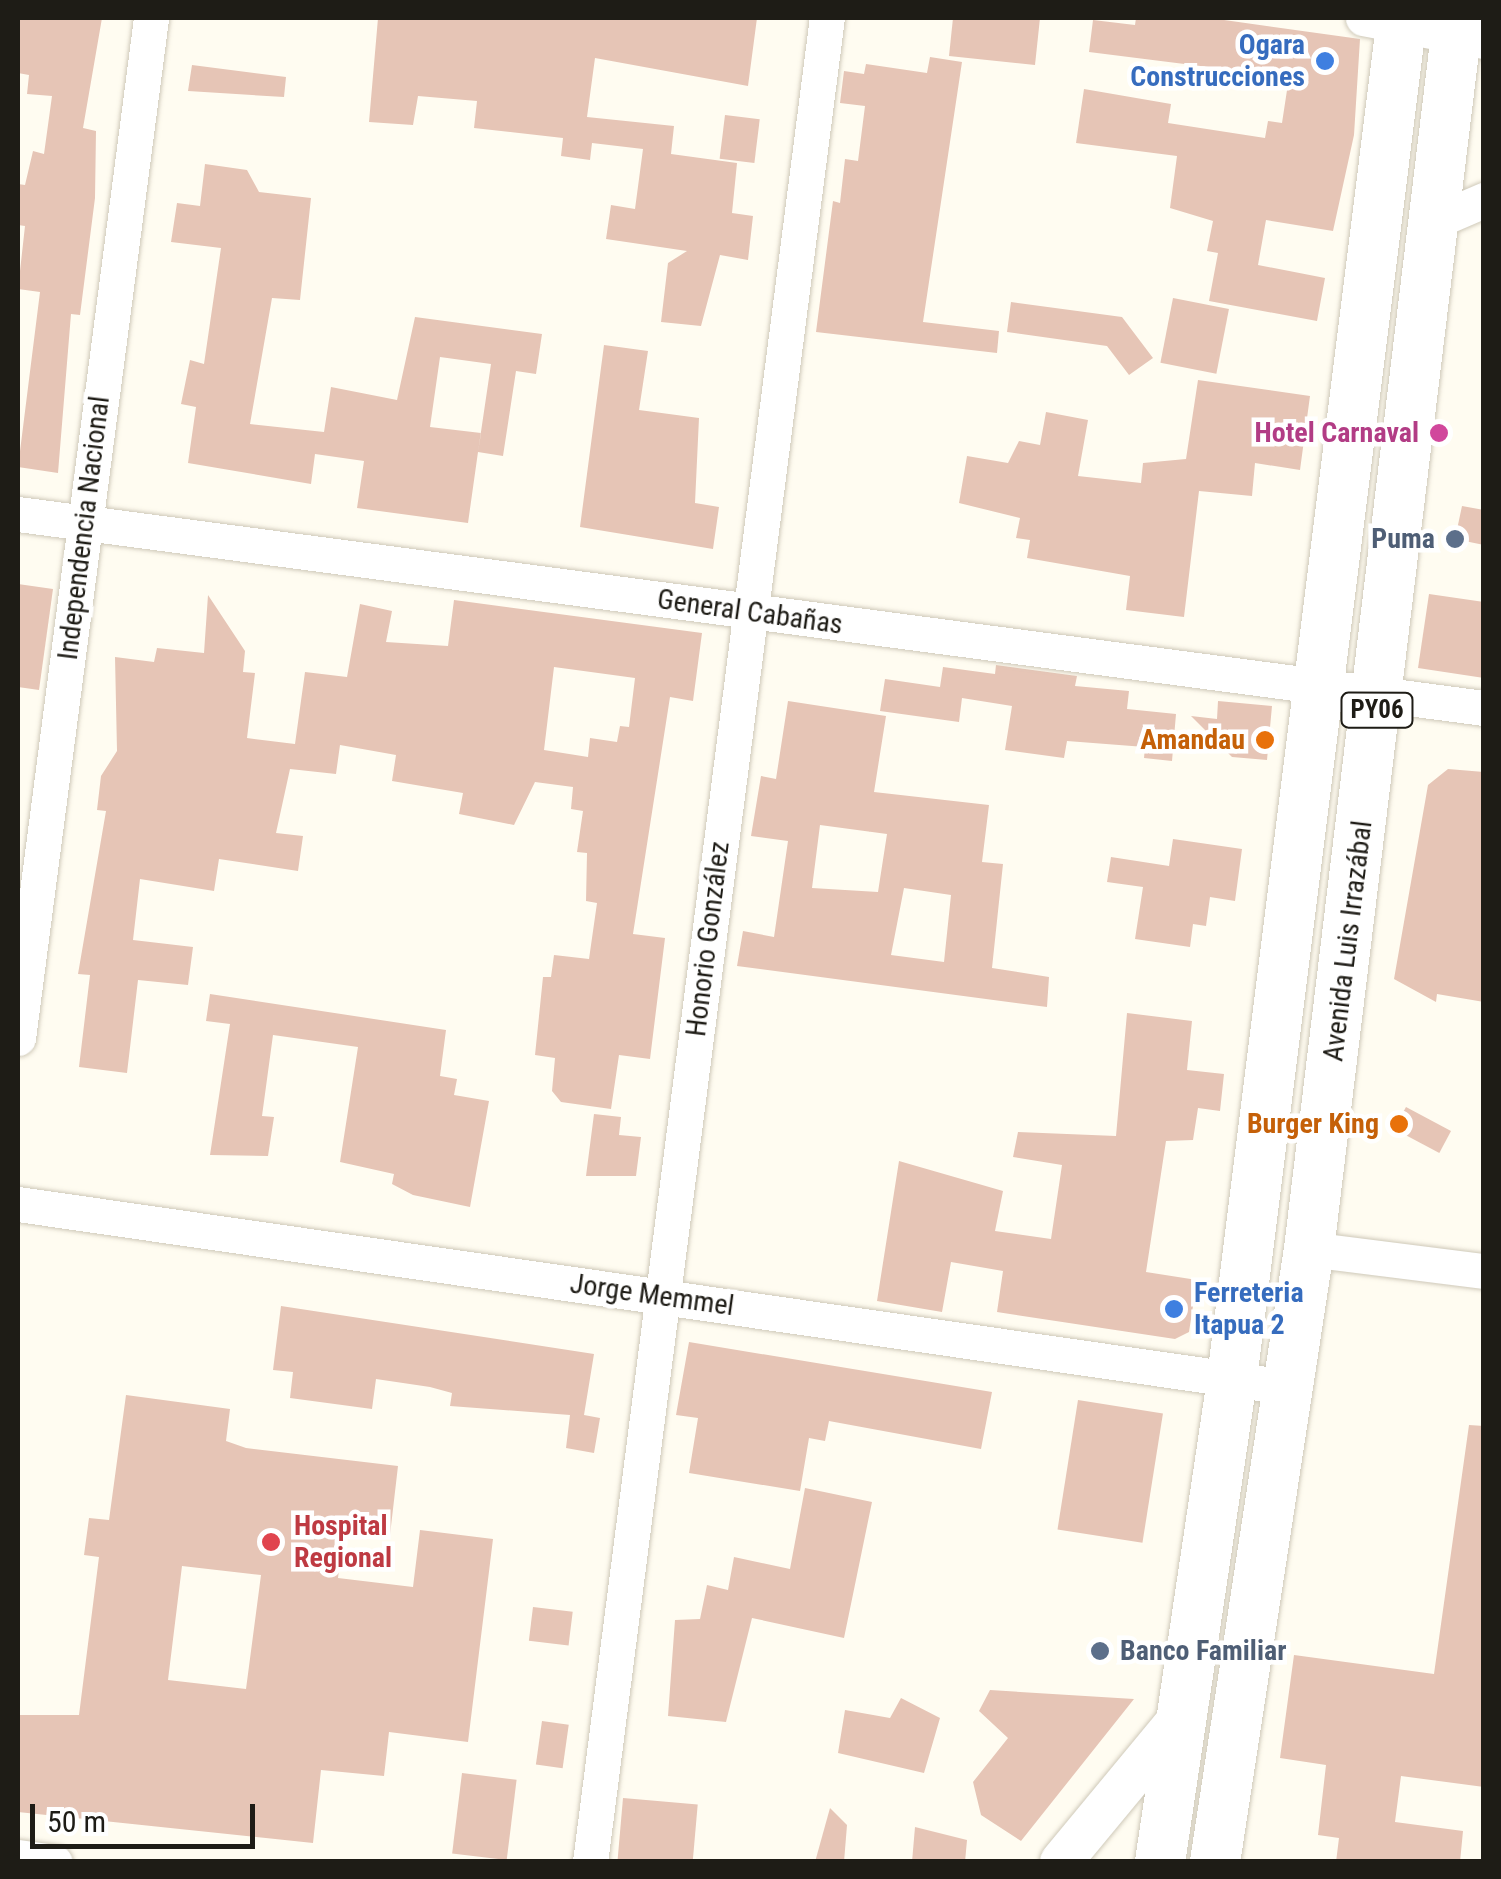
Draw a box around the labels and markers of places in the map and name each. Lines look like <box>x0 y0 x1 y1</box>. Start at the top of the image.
place label: Ogara Construcciones <box>1130 28 1305 94</box>
marker: Ogara Construcciones <box>1314 50 1336 72</box>
place label: Hotel Carnaval <box>1255 416 1419 450</box>
marker: Hotel Carnaval <box>1428 422 1450 444</box>
place label: Puma <box>1371 522 1435 556</box>
marker: Puma <box>1444 528 1466 550</box>
place label: Amandau <box>1140 723 1245 757</box>
marker: Amandau <box>1254 729 1276 751</box>
place label: Burger King <box>1247 1107 1379 1141</box>
marker: Burger King <box>1388 1113 1410 1135</box>
place label: Ferreteria Itapua 2 <box>1194 1276 1304 1342</box>
marker: Ferreteria Itapua 2 <box>1163 1298 1185 1320</box>
place label: Hospital Regional <box>294 1509 392 1575</box>
marker: Hospital Regional <box>258 1529 284 1555</box>
place label: Banco Familiar <box>1120 1634 1286 1668</box>
marker: Banco Familiar <box>1089 1640 1111 1662</box>

